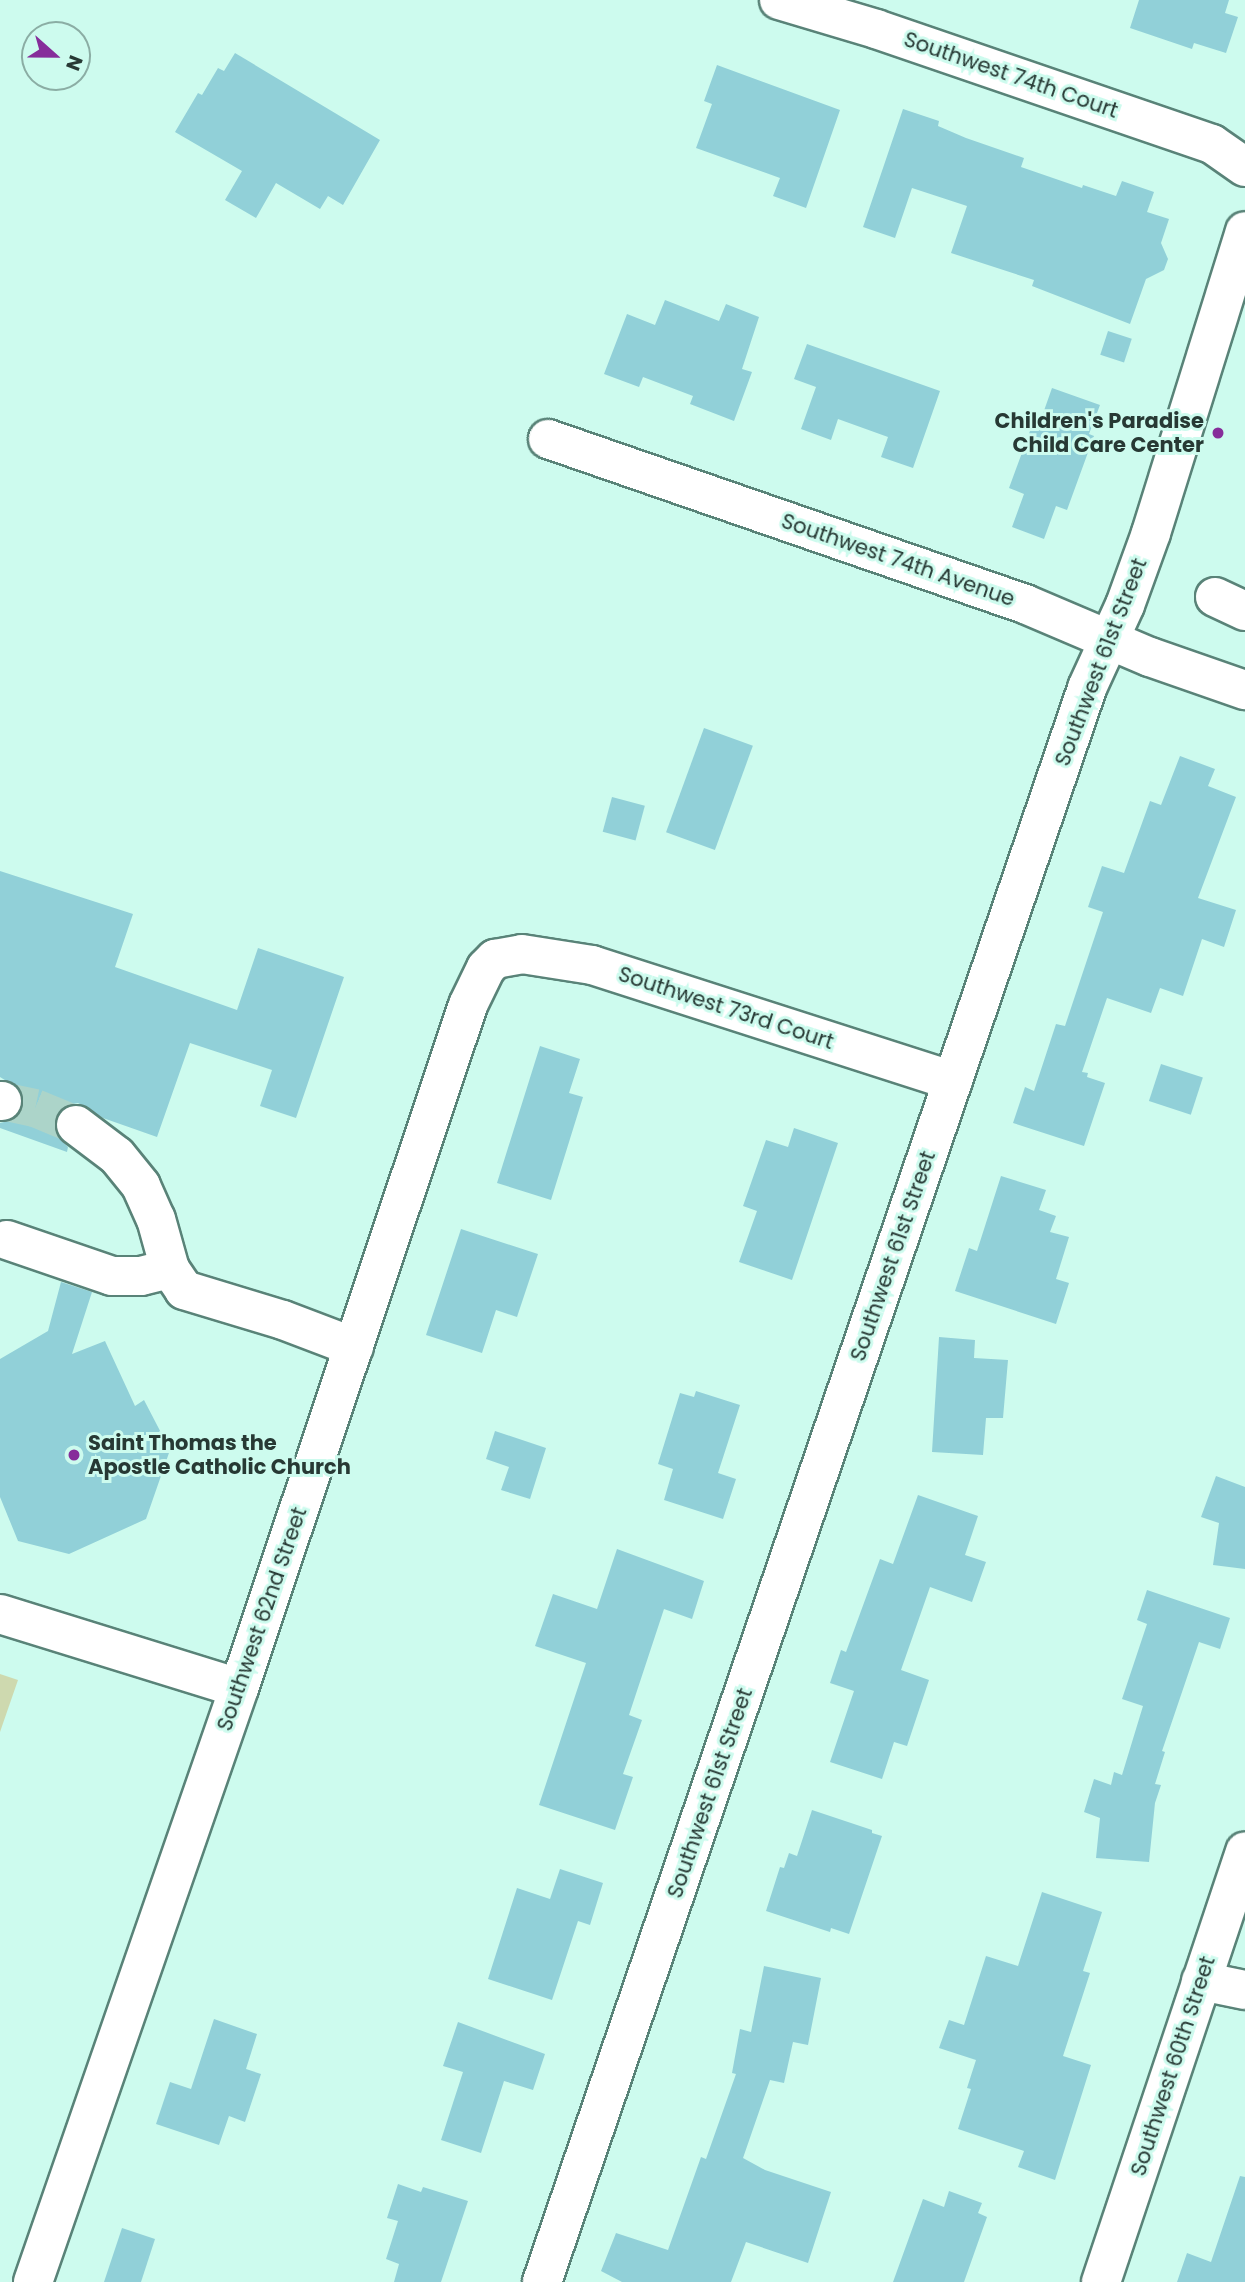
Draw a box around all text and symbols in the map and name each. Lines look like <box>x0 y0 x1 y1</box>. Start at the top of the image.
north arrow <box>21 21 91 91</box>
street label: Southwest 74th Court <box>901 27 1121 123</box>
text: N <box>59 51 89 74</box>
place label: Children's Paradise Child Care Center <box>995 408 1204 458</box>
marker: Children's Paradise Child Care Center <box>1210 425 1226 441</box>
street label: Southwest 74th Avenue <box>778 508 1018 612</box>
street label: Southwest 61st Street <box>1050 555 1152 769</box>
street label: Southwest 73rd Court <box>615 961 837 1055</box>
street label: Southwest 61st Street <box>845 1148 941 1364</box>
place label: Saint Thomas the Apostle Catholic Church <box>88 1430 351 1480</box>
marker: Saint Thomas the Apostle Catholic Church <box>66 1447 82 1463</box>
street label: Southwest 62nd Street <box>212 1504 312 1734</box>
street label: Southwest 61st Street <box>662 1685 758 1901</box>
street label: Southwest 60th Street <box>1126 1953 1220 2179</box>

